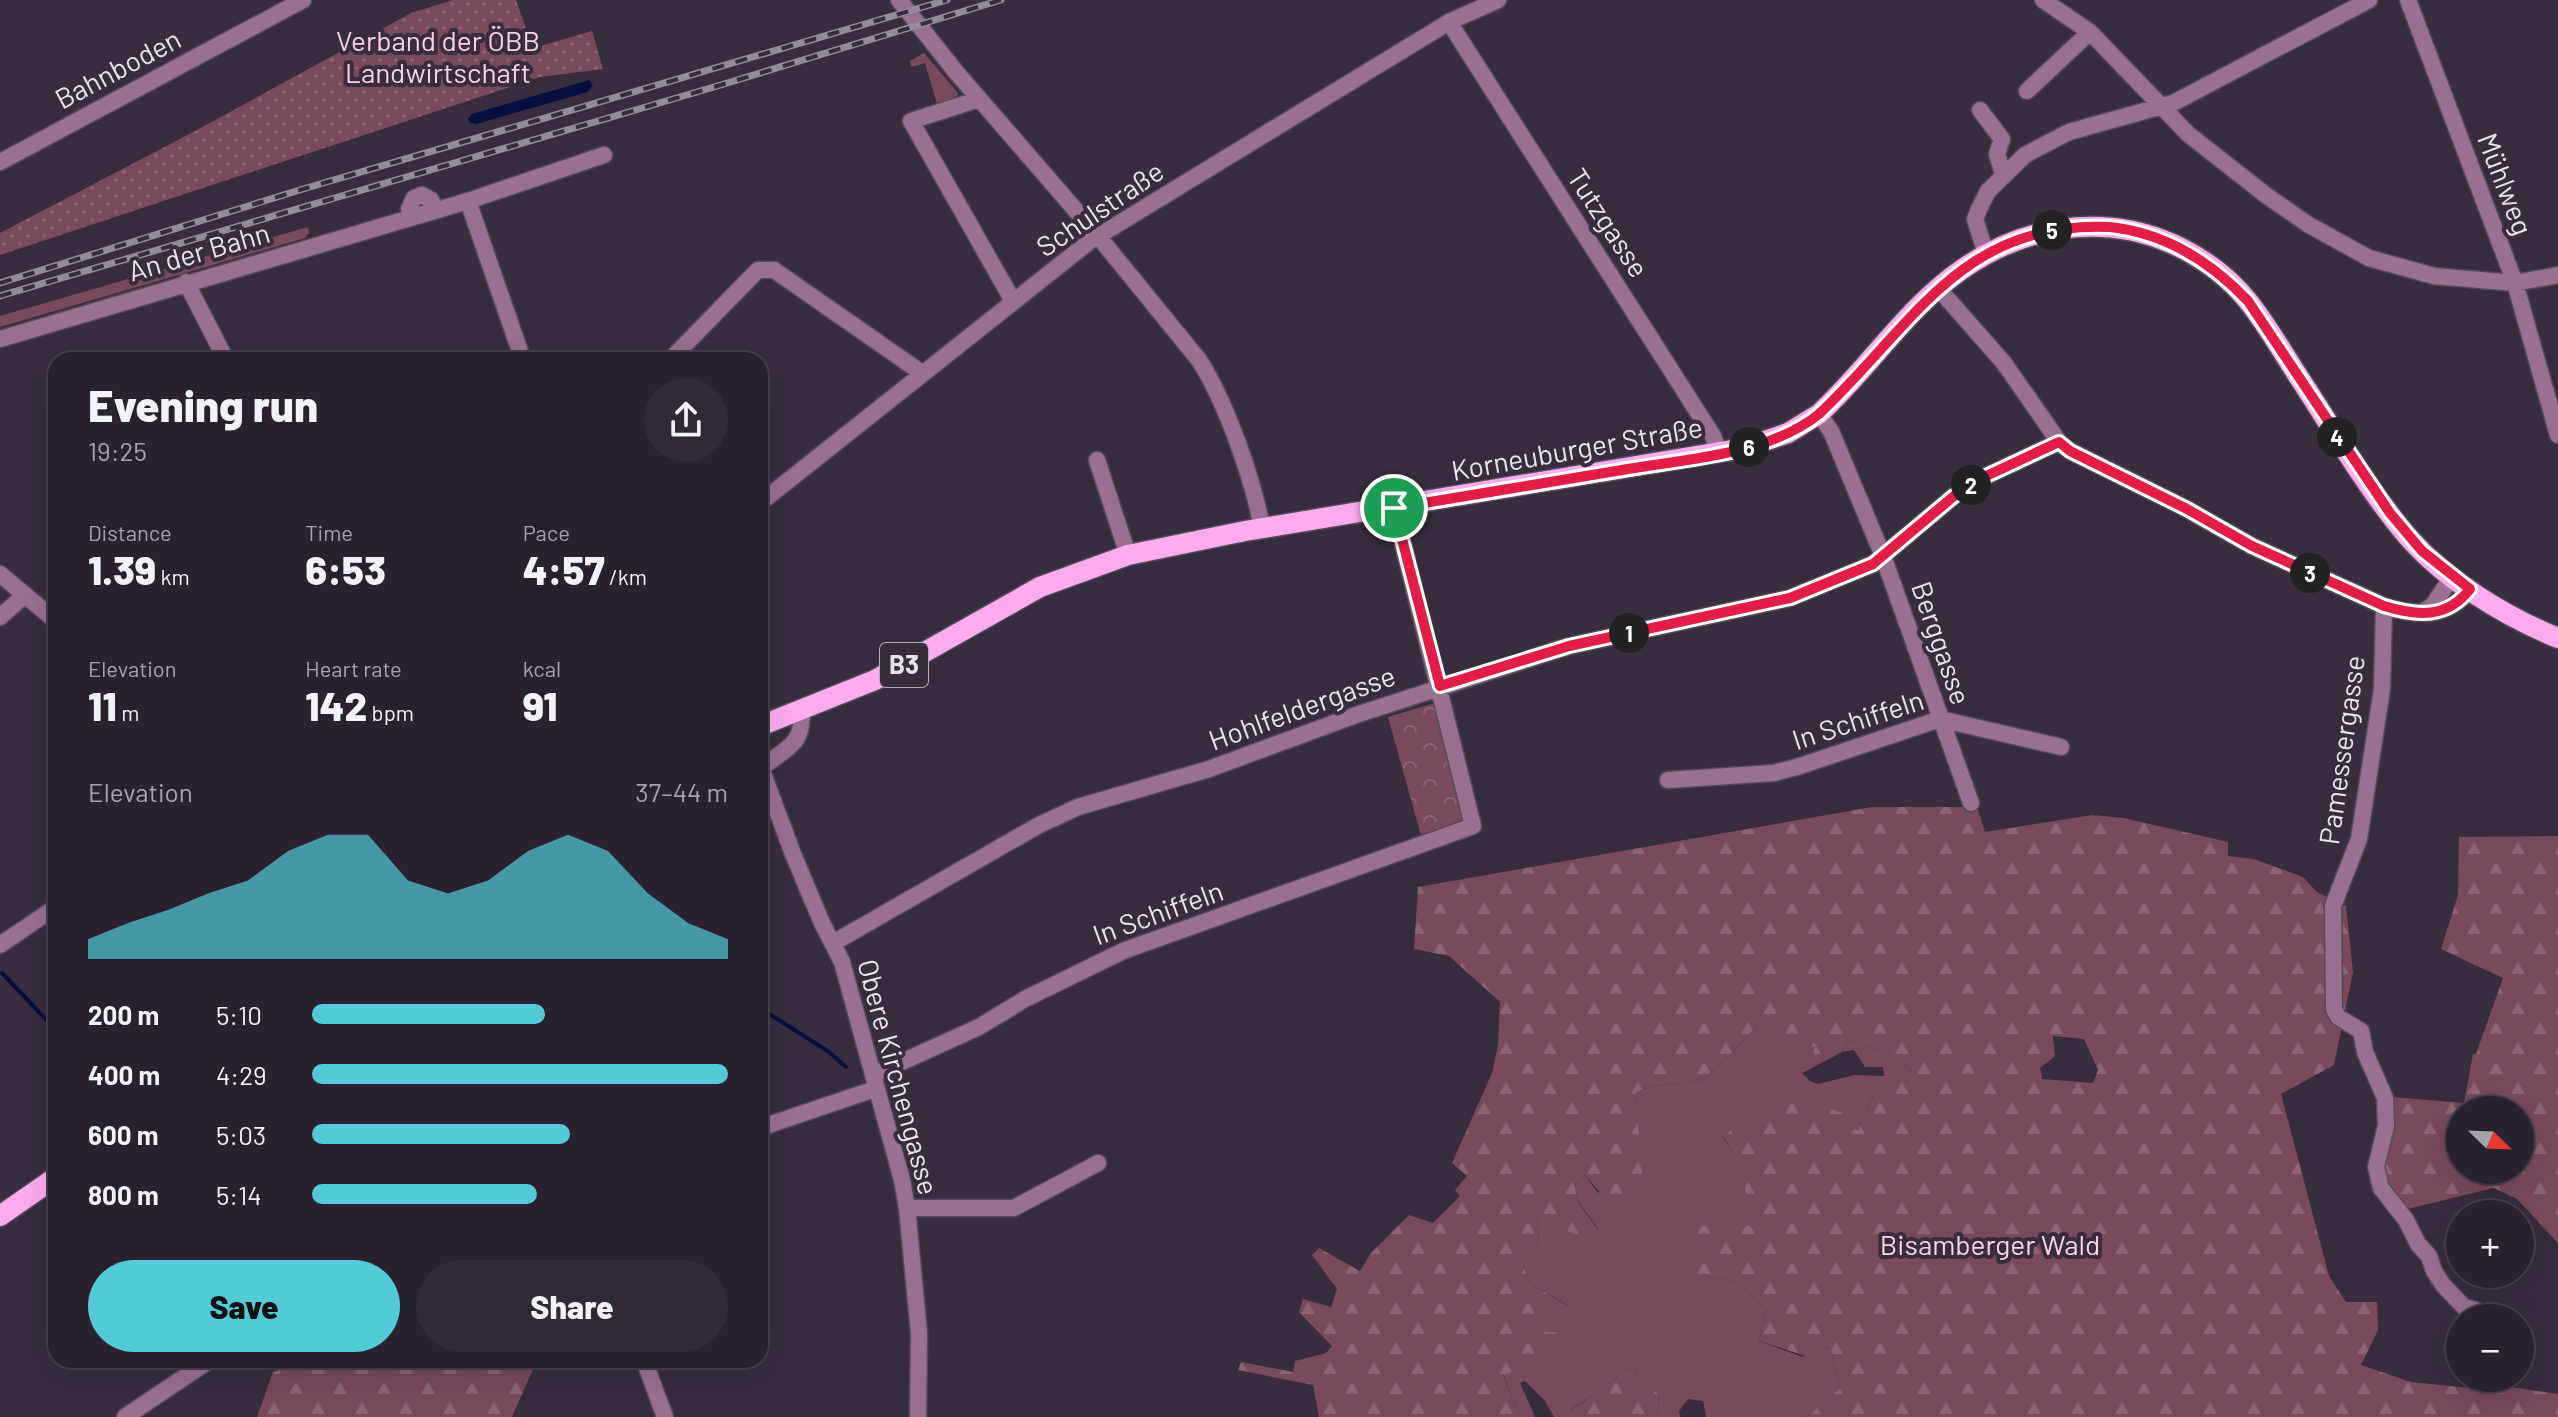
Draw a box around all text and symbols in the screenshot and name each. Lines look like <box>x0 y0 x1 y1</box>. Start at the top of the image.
street label: Bahnboden <box>49 21 186 115</box>
park label: Verband der ÖBB Landwirtschaft <box>336 23 540 89</box>
street label: Mühlweg <box>2471 128 2541 239</box>
street label: Schulstraße <box>1029 153 1169 263</box>
street label: Tutzgasse <box>1561 162 1657 283</box>
pin: 5 <box>2032 210 2072 250</box>
street label: An der Bahn <box>124 215 273 287</box>
text: 5 <box>2046 217 2058 243</box>
text: Evening run <box>88 378 318 431</box>
button: share <box>644 378 728 462</box>
street label: Korneuburger Straße <box>1449 409 1705 487</box>
pin: 4 <box>2317 417 2357 457</box>
text: 4 <box>2330 424 2344 450</box>
pin: 6 <box>1729 427 1769 467</box>
text: 6 <box>1743 434 1755 460</box>
text: 19:25 <box>88 435 147 466</box>
pin: 2 <box>1951 465 1991 505</box>
text: 2 <box>1965 472 1977 498</box>
pin <box>1360 474 1428 542</box>
icon: arrive <box>1372 486 1416 530</box>
text: Distance <box>88 519 172 545</box>
text: Time <box>305 519 353 545</box>
text: Pace <box>523 519 570 545</box>
text: 1.39 <box>88 545 156 593</box>
text: 6:53 <box>305 545 386 593</box>
text: 4:57 <box>523 545 605 593</box>
pin: 3 <box>2290 553 2330 593</box>
text: 3 <box>2304 560 2316 586</box>
text: km <box>156 563 190 589</box>
text: /km <box>605 563 647 589</box>
street label: Berggasse <box>1905 577 1979 709</box>
pin: 1 <box>1609 613 1649 653</box>
text: 1 <box>1625 620 1633 646</box>
road number: B3 <box>880 643 928 687</box>
street label: Pamessergasse <box>2311 653 2371 847</box>
text: Elevation <box>88 655 177 681</box>
text: Heart rate <box>305 655 402 681</box>
text: kcal <box>523 655 561 681</box>
street label: Hohlfeldergasse <box>1204 658 1400 757</box>
text: 11 <box>88 681 117 729</box>
text: 142 <box>305 681 367 729</box>
text: 91 <box>523 681 557 729</box>
street label: In Schiffeln <box>1788 682 1928 756</box>
text: m <box>117 699 139 725</box>
text: bpm <box>367 699 414 725</box>
text: Elevation <box>88 776 193 807</box>
text: 37–44 m <box>635 776 728 807</box>
street label: In Schiffeln <box>1088 873 1227 951</box>
street label: Obere Kirchengasse <box>851 955 947 1198</box>
text: 200 m <box>88 999 159 1030</box>
text: 5:10 <box>216 999 262 1030</box>
text: 400 m <box>88 1059 160 1090</box>
text: 4:29 <box>216 1059 267 1090</box>
north arrow <box>2446 1096 2534 1184</box>
map controls <box>2446 1096 2534 1392</box>
text: 600 m <box>88 1119 159 1150</box>
text: 5:03 <box>216 1119 266 1150</box>
text: 800 m <box>88 1179 159 1210</box>
text: 5:14 <box>216 1179 262 1210</box>
button: + <box>2446 1200 2534 1288</box>
park label: Bisamberger Wald <box>1880 1227 2100 1261</box>
button: Save <box>88 1260 400 1352</box>
button: Share <box>416 1260 728 1352</box>
button: − <box>2446 1304 2534 1392</box>

